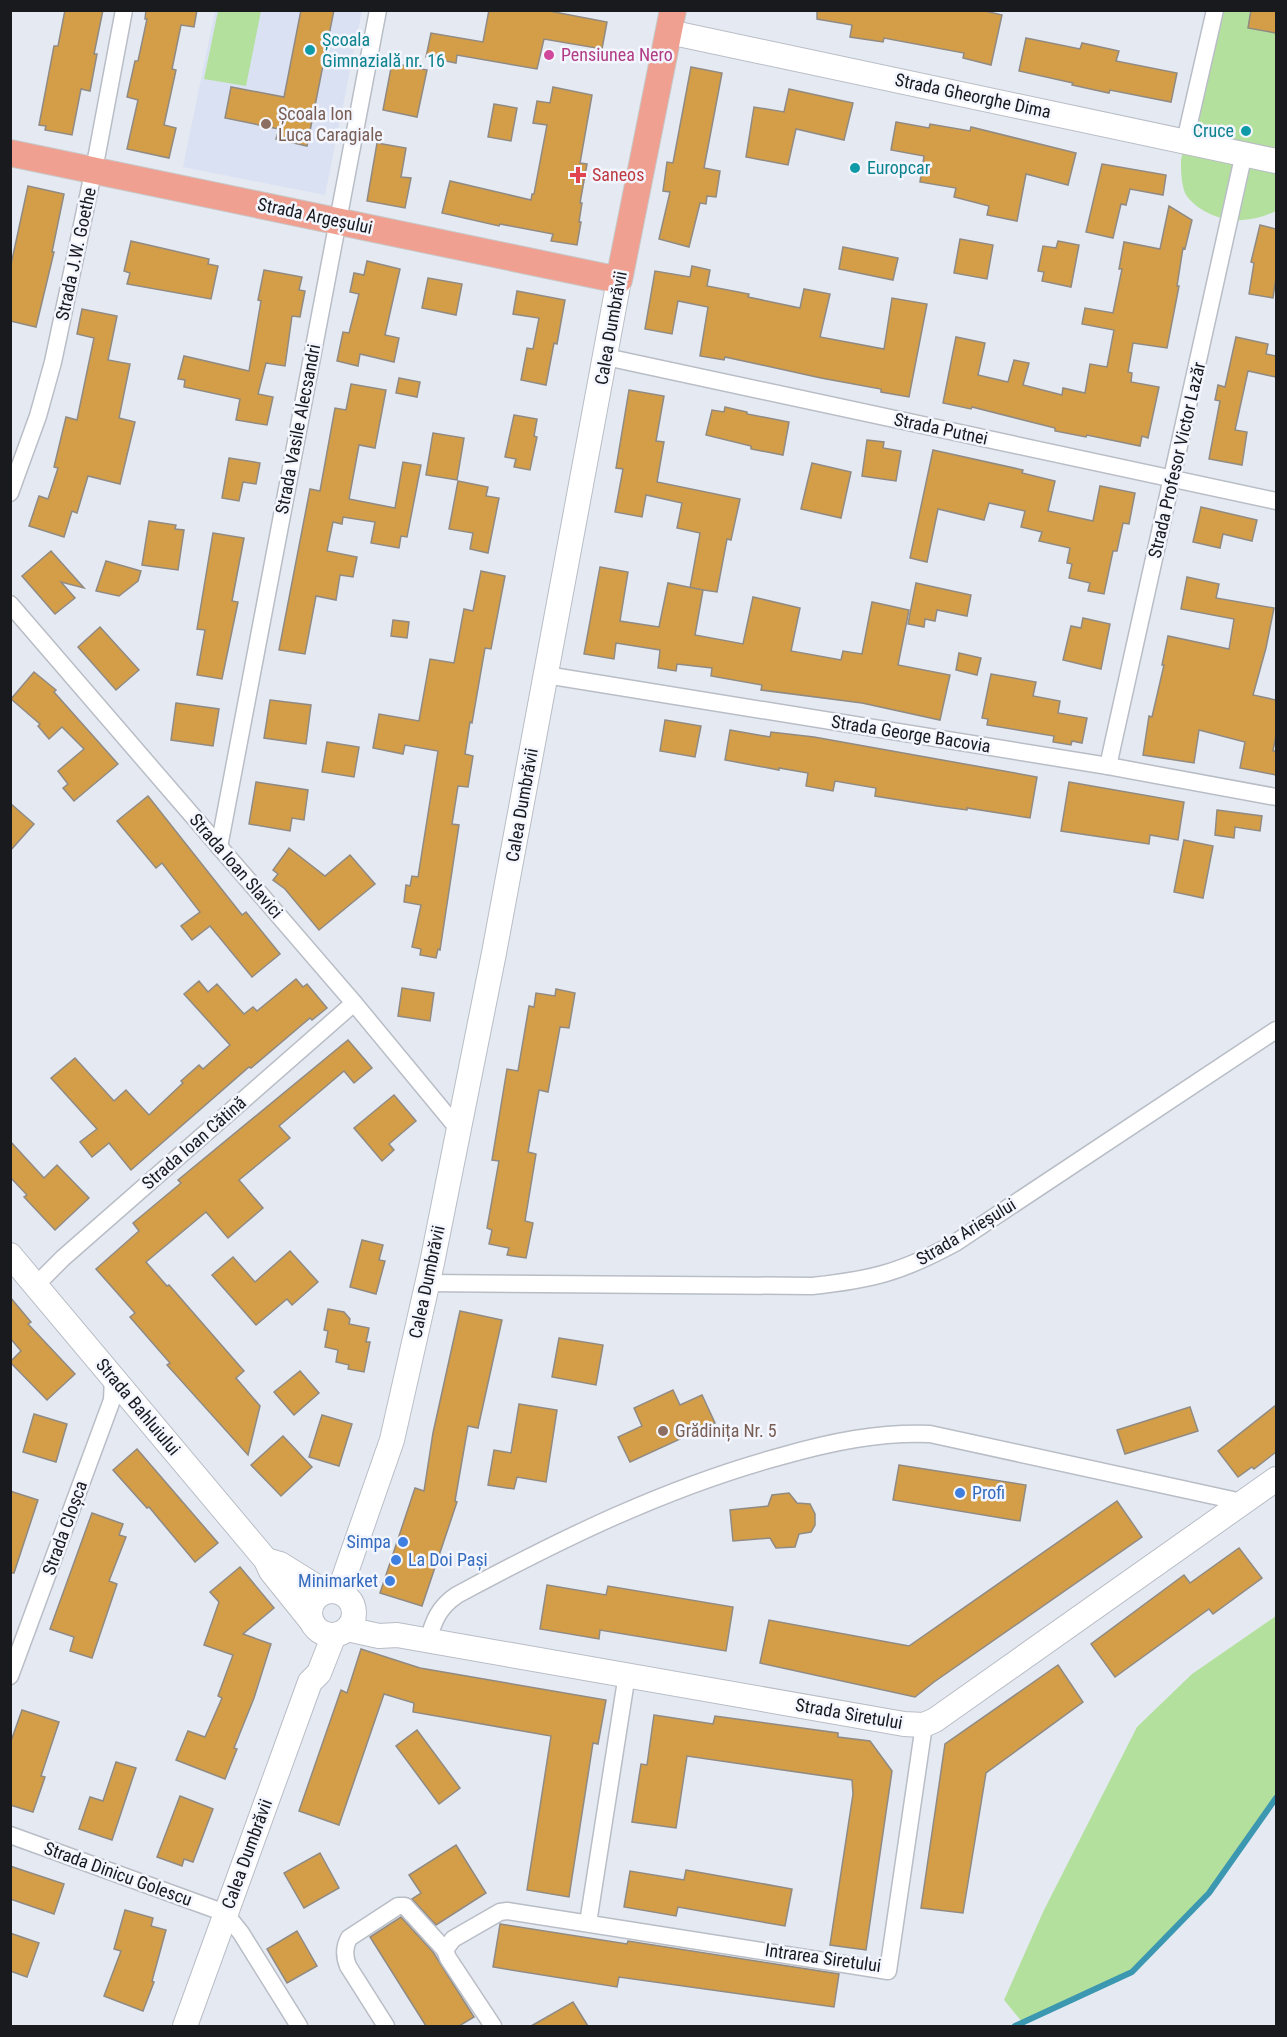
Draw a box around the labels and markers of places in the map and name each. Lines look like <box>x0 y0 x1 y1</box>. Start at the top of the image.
place label: Școala Gimnazială nr. 16 <box>322 29 445 71</box>
marker: Școala Gimnazială nr. 16 <box>303 43 317 57</box>
place label: Pensiunea Nero <box>561 44 673 65</box>
marker: Pensiunea Nero <box>542 48 556 62</box>
place label: Școala Ion Luca Caragiale <box>278 103 383 145</box>
marker: Școala Ion Luca Caragiale <box>259 117 273 131</box>
place label: Cruce <box>1193 120 1234 141</box>
marker: Cruce <box>1239 124 1253 138</box>
place label: Europcar <box>867 157 931 178</box>
marker: Europcar <box>848 161 862 175</box>
place label: Saneos <box>592 164 644 185</box>
marker: Saneos <box>569 166 587 184</box>
place label: Grădinița Nr. 5 <box>675 1420 777 1442</box>
marker: Grădinița Nr. 5 <box>656 1424 670 1438</box>
place label: Profi <box>972 1482 1005 1503</box>
marker: Profi <box>953 1486 967 1500</box>
place label: Simpa <box>346 1531 391 1552</box>
marker: Simpa <box>396 1535 410 1549</box>
place label: La Doi Pași <box>408 1549 488 1571</box>
marker: La Doi Pași <box>389 1553 403 1567</box>
place label: Minimarket <box>298 1570 378 1591</box>
marker: Minimarket <box>383 1574 397 1588</box>

